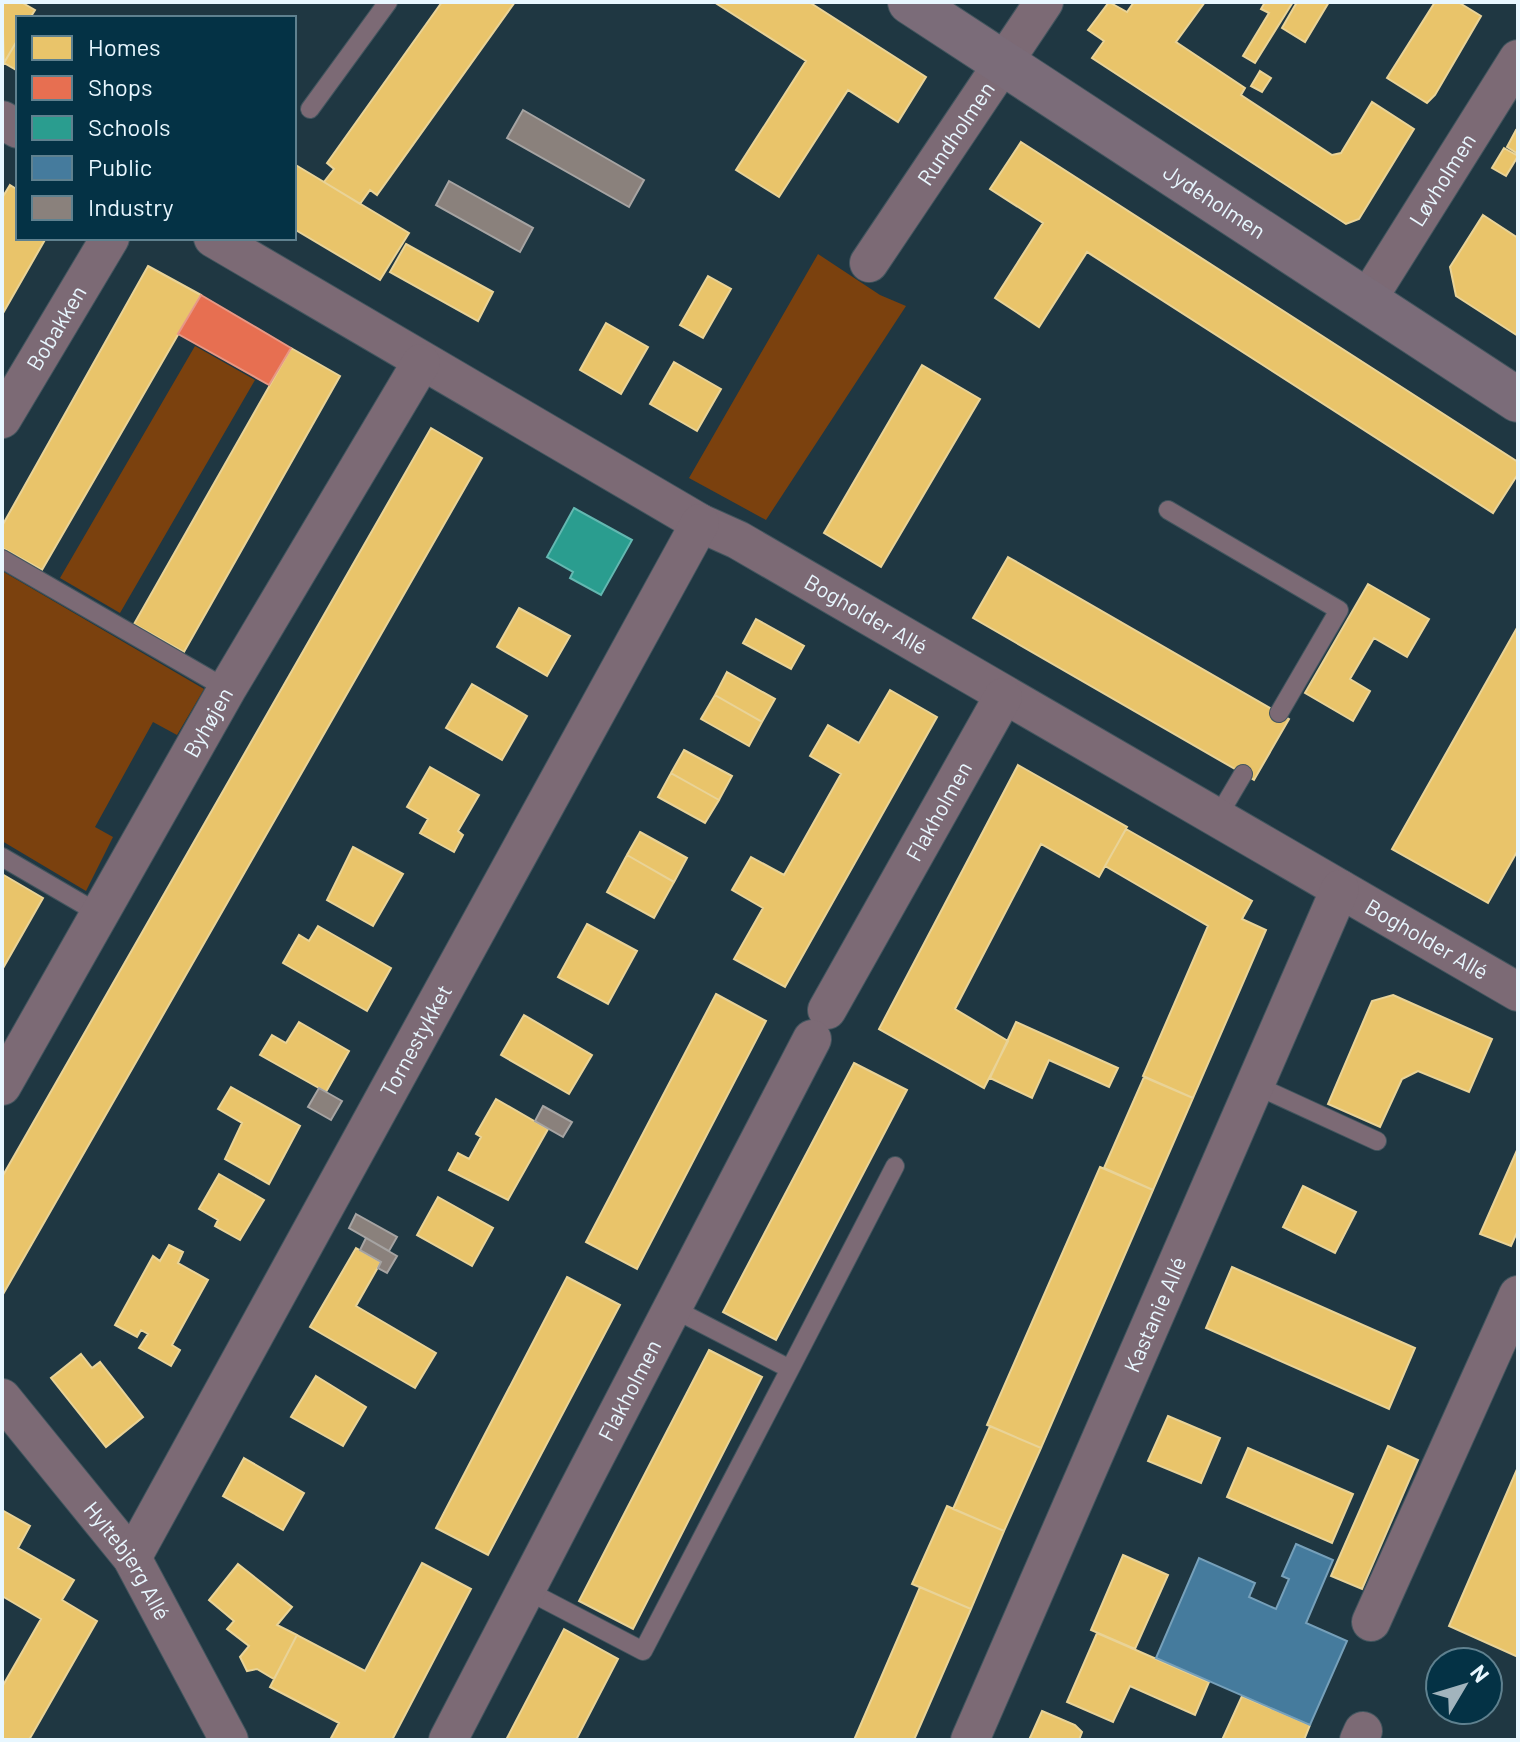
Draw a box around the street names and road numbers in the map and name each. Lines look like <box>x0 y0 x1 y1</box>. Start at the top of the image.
street label: Rundholmen <box>911 76 999 190</box>
street label: Løvholmen <box>1403 128 1480 230</box>
street label: Jydeholmen <box>1159 158 1271 243</box>
street label: Bobakken <box>20 280 91 375</box>
street label: Bogholder Allé <box>801 568 933 659</box>
street label: Byhøjen <box>177 682 237 761</box>
street label: Flakholmen <box>900 756 976 865</box>
street label: Bogholder Allé <box>1361 893 1493 984</box>
street label: Tornestykket <box>374 980 456 1101</box>
street label: Kastanie Allé <box>1118 1252 1191 1376</box>
street label: Flakholmen <box>592 1335 666 1445</box>
street label: Hyltebjerg Allé <box>79 1496 177 1624</box>

